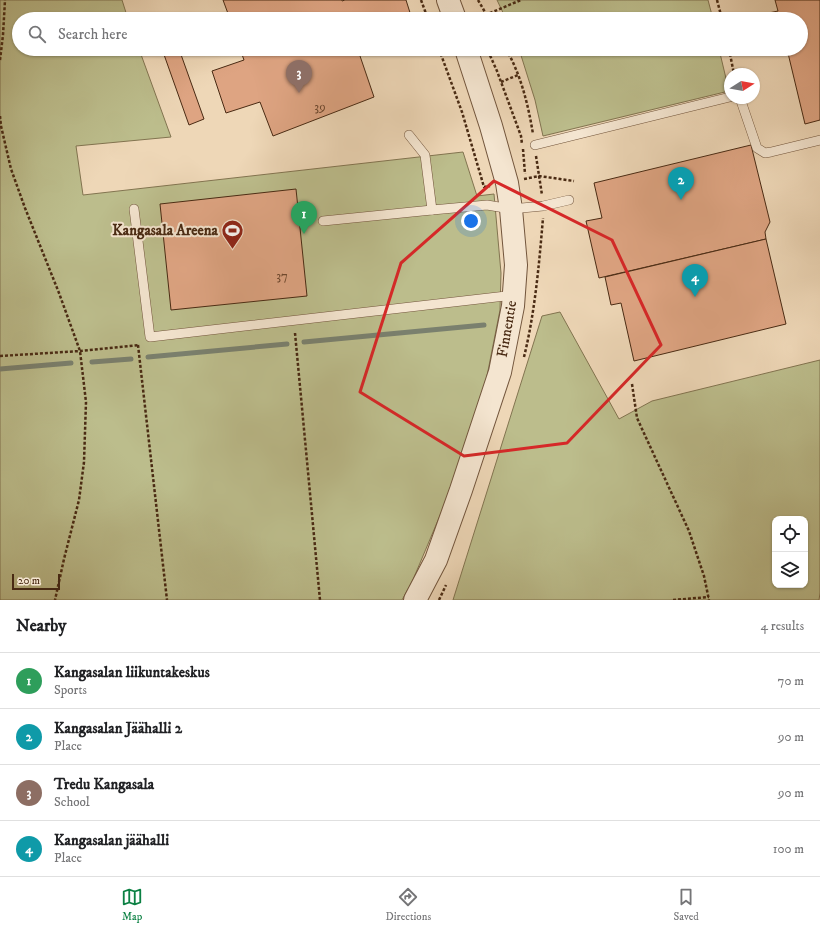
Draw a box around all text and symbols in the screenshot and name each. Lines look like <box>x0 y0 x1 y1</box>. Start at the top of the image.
search box <box>12 12 808 56</box>
icon: search <box>26 23 48 45</box>
text: Search here <box>58 25 127 44</box>
pin: 3 <box>286 60 312 93</box>
north arrow <box>724 68 760 104</box>
house number: 39 <box>314 99 326 115</box>
pin: 2 <box>668 167 694 200</box>
pin: 1 <box>291 201 317 234</box>
your location <box>461 211 481 231</box>
sports icon: Kangasala Areena <box>220 217 246 250</box>
place label: Kangasala Areena <box>112 221 219 240</box>
pin: 4 <box>682 264 708 297</box>
house number: 37 <box>276 268 288 284</box>
street label: Finnentie <box>493 299 521 359</box>
map controls <box>772 516 808 588</box>
button: locate <box>772 516 808 552</box>
button: layers <box>772 552 808 588</box>
scale bar <box>12 572 60 591</box>
text: 20 m <box>18 574 40 588</box>
text: Nearby <box>16 615 66 637</box>
text: 4 results <box>761 618 804 634</box>
text: Kangasalan liikuntakeskus <box>54 663 210 682</box>
text: 1 <box>27 673 31 689</box>
text: 70 m <box>778 673 804 689</box>
text: Sports <box>54 682 87 698</box>
text: Kangasalan Jäähalli 2 <box>54 719 182 738</box>
text: 2 <box>26 729 32 745</box>
text: 90 m <box>778 729 804 745</box>
text: Place <box>54 738 82 754</box>
text: Tredu Kangasala <box>54 775 154 794</box>
text: 3 <box>27 785 31 801</box>
text: 90 m <box>778 785 804 801</box>
text: School <box>54 794 90 810</box>
text: Kangasalan jäähalli <box>54 831 169 850</box>
text: 4 <box>25 841 33 857</box>
text: 100 m <box>773 841 804 857</box>
text: Place <box>54 850 82 866</box>
tab: Map <box>121 886 143 924</box>
tab: Directions <box>386 886 431 924</box>
tab: Saved <box>674 886 699 924</box>

